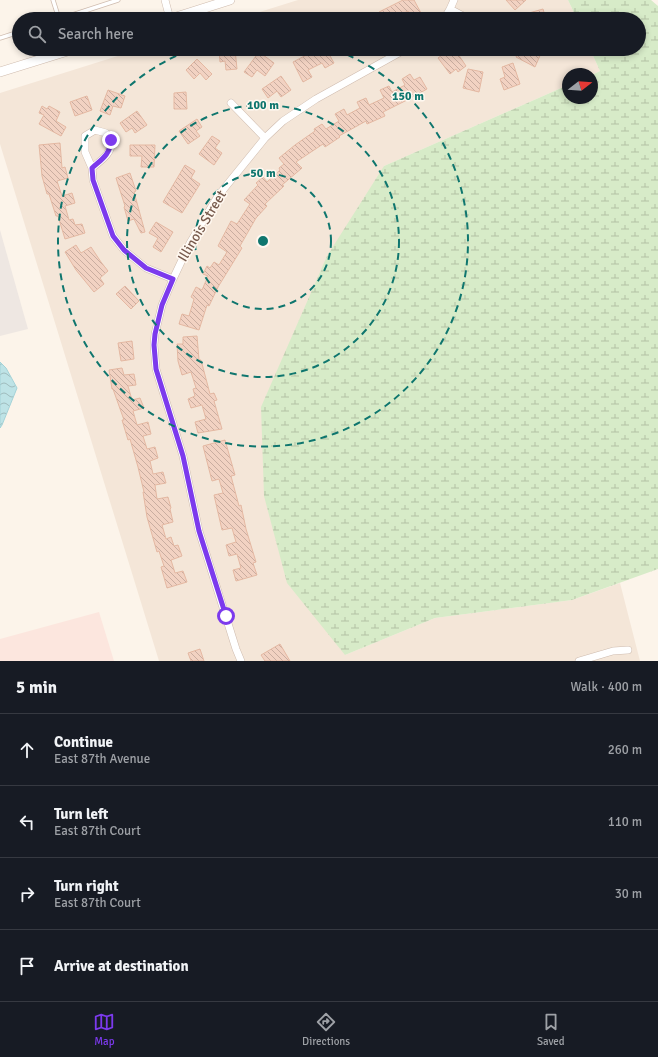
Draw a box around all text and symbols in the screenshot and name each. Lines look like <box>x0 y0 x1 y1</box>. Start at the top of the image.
search box <box>12 12 646 56</box>
icon: search <box>26 23 48 45</box>
text: Search here <box>58 25 134 43</box>
north arrow <box>562 68 598 104</box>
text: 150 m <box>392 89 424 104</box>
text: 100 m <box>247 98 279 113</box>
route end <box>102 131 120 149</box>
text: 50 m <box>250 166 276 181</box>
street label: Illinois Street <box>174 187 230 265</box>
centre of rings <box>256 234 270 248</box>
route start <box>217 607 235 625</box>
text: 5 min <box>16 677 57 698</box>
text: Walk · 400 m <box>571 679 642 695</box>
text: Continue <box>54 733 113 751</box>
icon: ahead <box>16 739 38 761</box>
text: 260 m <box>608 742 642 758</box>
text: East 87th Avenue <box>54 751 150 767</box>
text: Turn left <box>54 805 108 823</box>
icon: left <box>16 811 38 833</box>
text: 110 m <box>608 814 642 830</box>
text: East 87th Court <box>54 823 141 839</box>
text: Turn right <box>54 877 119 895</box>
icon: right <box>16 883 38 905</box>
text: 30 m <box>615 886 642 902</box>
text: East 87th Court <box>54 895 141 911</box>
icon: arrive <box>16 955 38 977</box>
text: Arrive at destination <box>54 957 189 975</box>
tab: Map <box>93 1011 115 1048</box>
tab: Directions <box>302 1011 350 1048</box>
tab: Saved <box>537 1011 565 1048</box>

